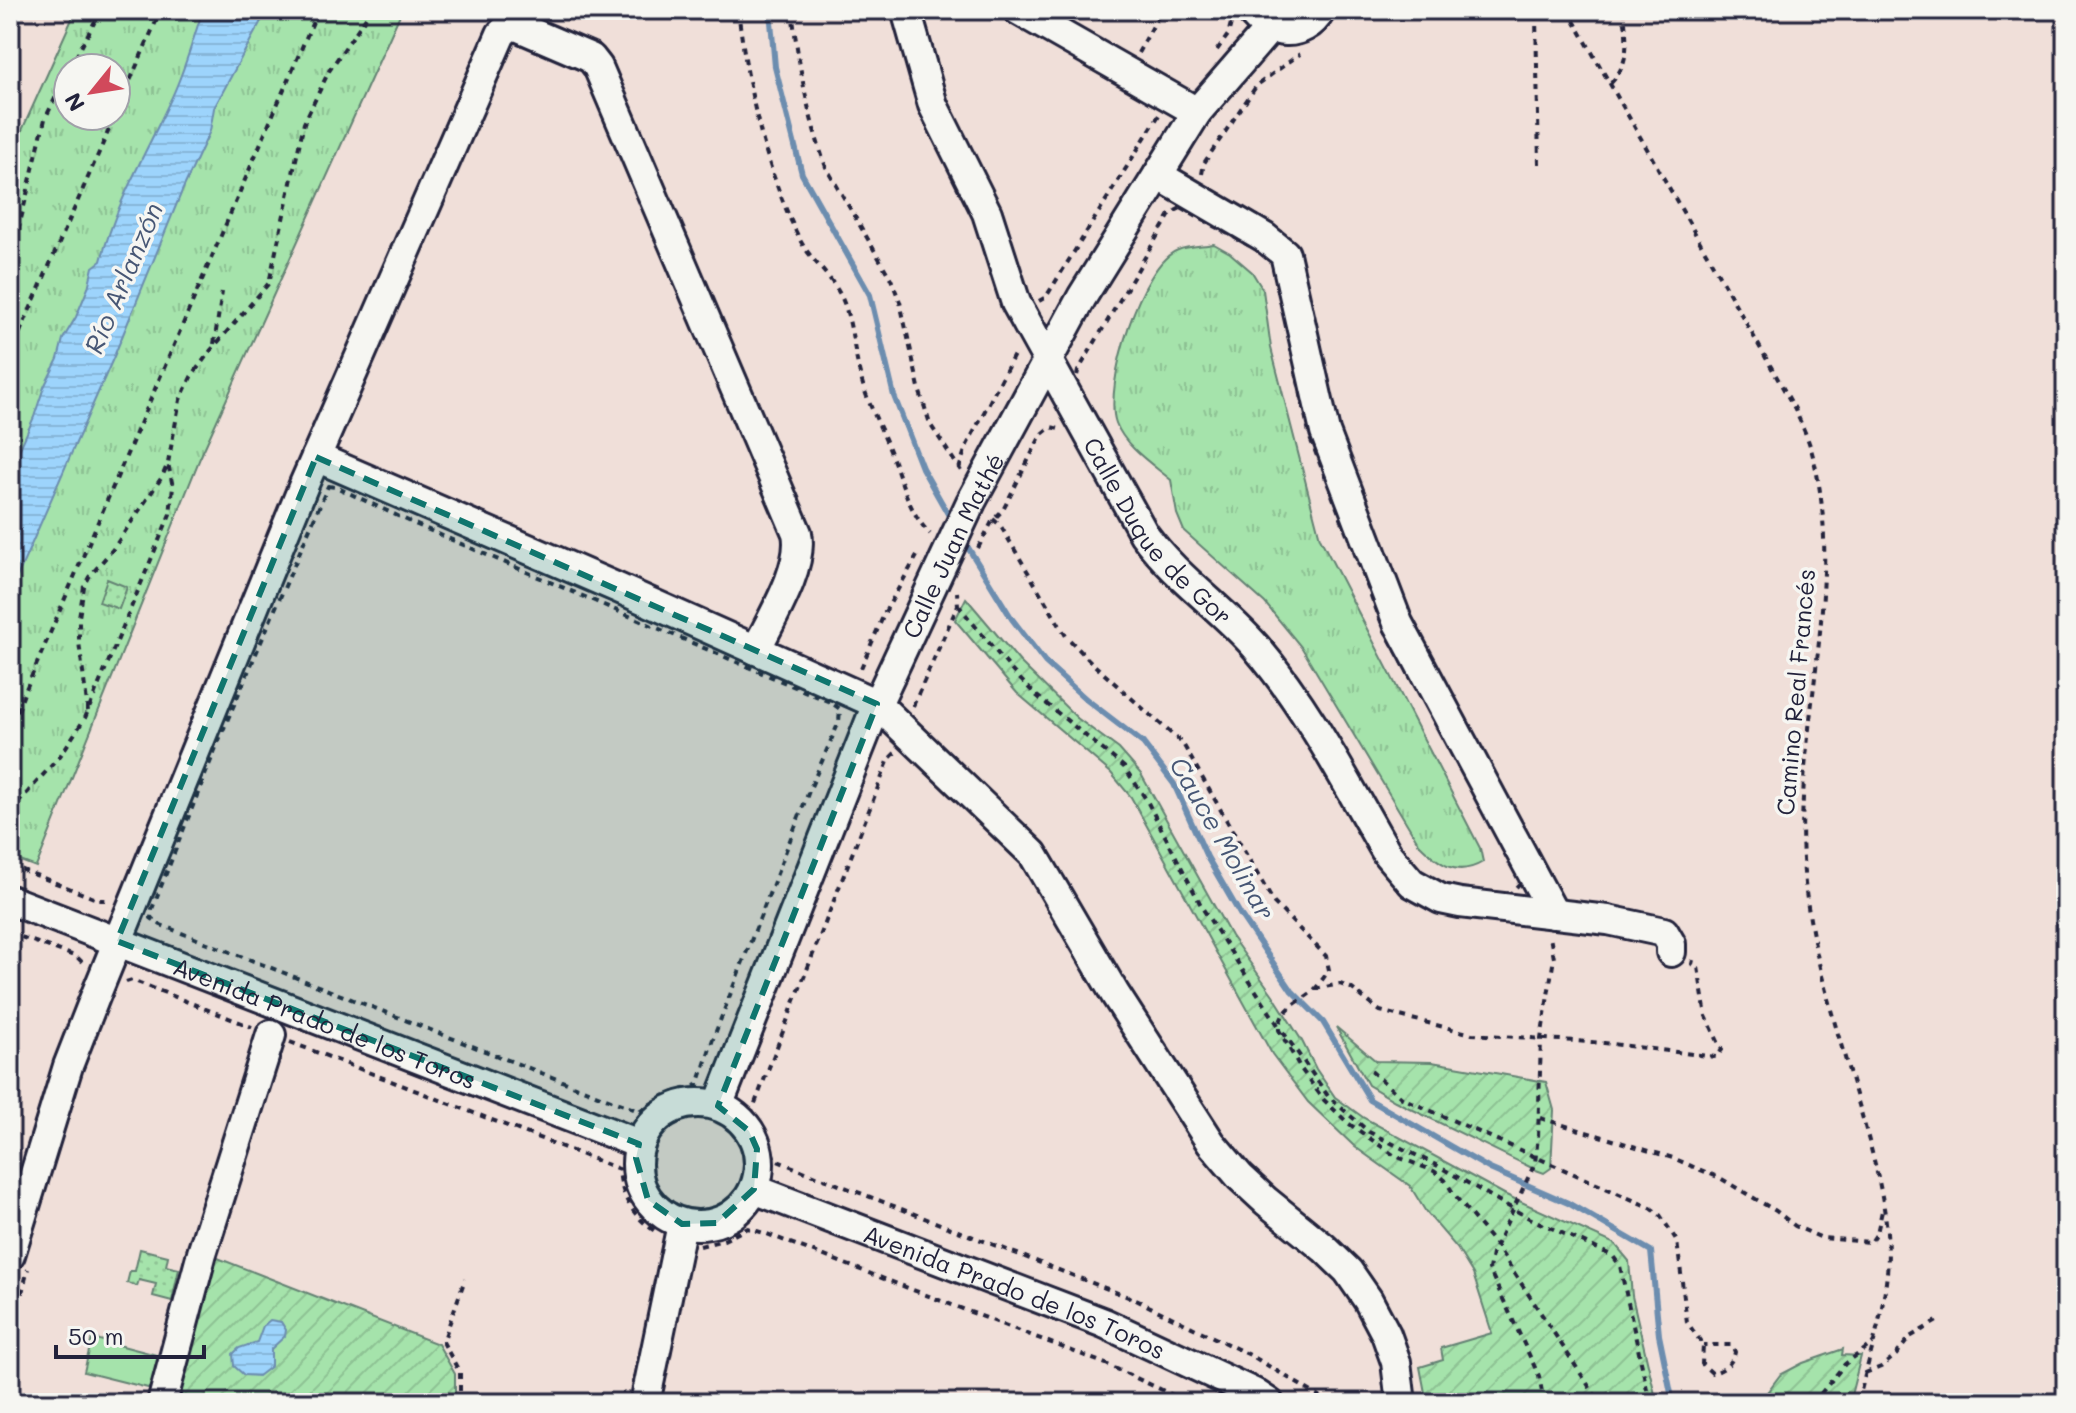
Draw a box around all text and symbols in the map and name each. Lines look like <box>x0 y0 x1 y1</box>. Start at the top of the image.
north arrow <box>52 52 132 132</box>
text: N <box>58 88 91 117</box>
water label: Río Arlanzón <box>76 197 170 359</box>
street label: Calle Duque de Gor <box>1078 431 1239 631</box>
street label: Calle Juan Mathé <box>894 447 1010 643</box>
street label: Camino Real Francés <box>1769 567 1821 817</box>
water label: Cauce Molinar <box>1163 750 1283 926</box>
street label: Avenida Prado de los Toros <box>169 950 481 1095</box>
street label: Avenida Prado de los Toros <box>860 1217 1171 1365</box>
scale bar <box>56 1309 204 1359</box>
text: 50 m <box>68 1320 124 1351</box>

